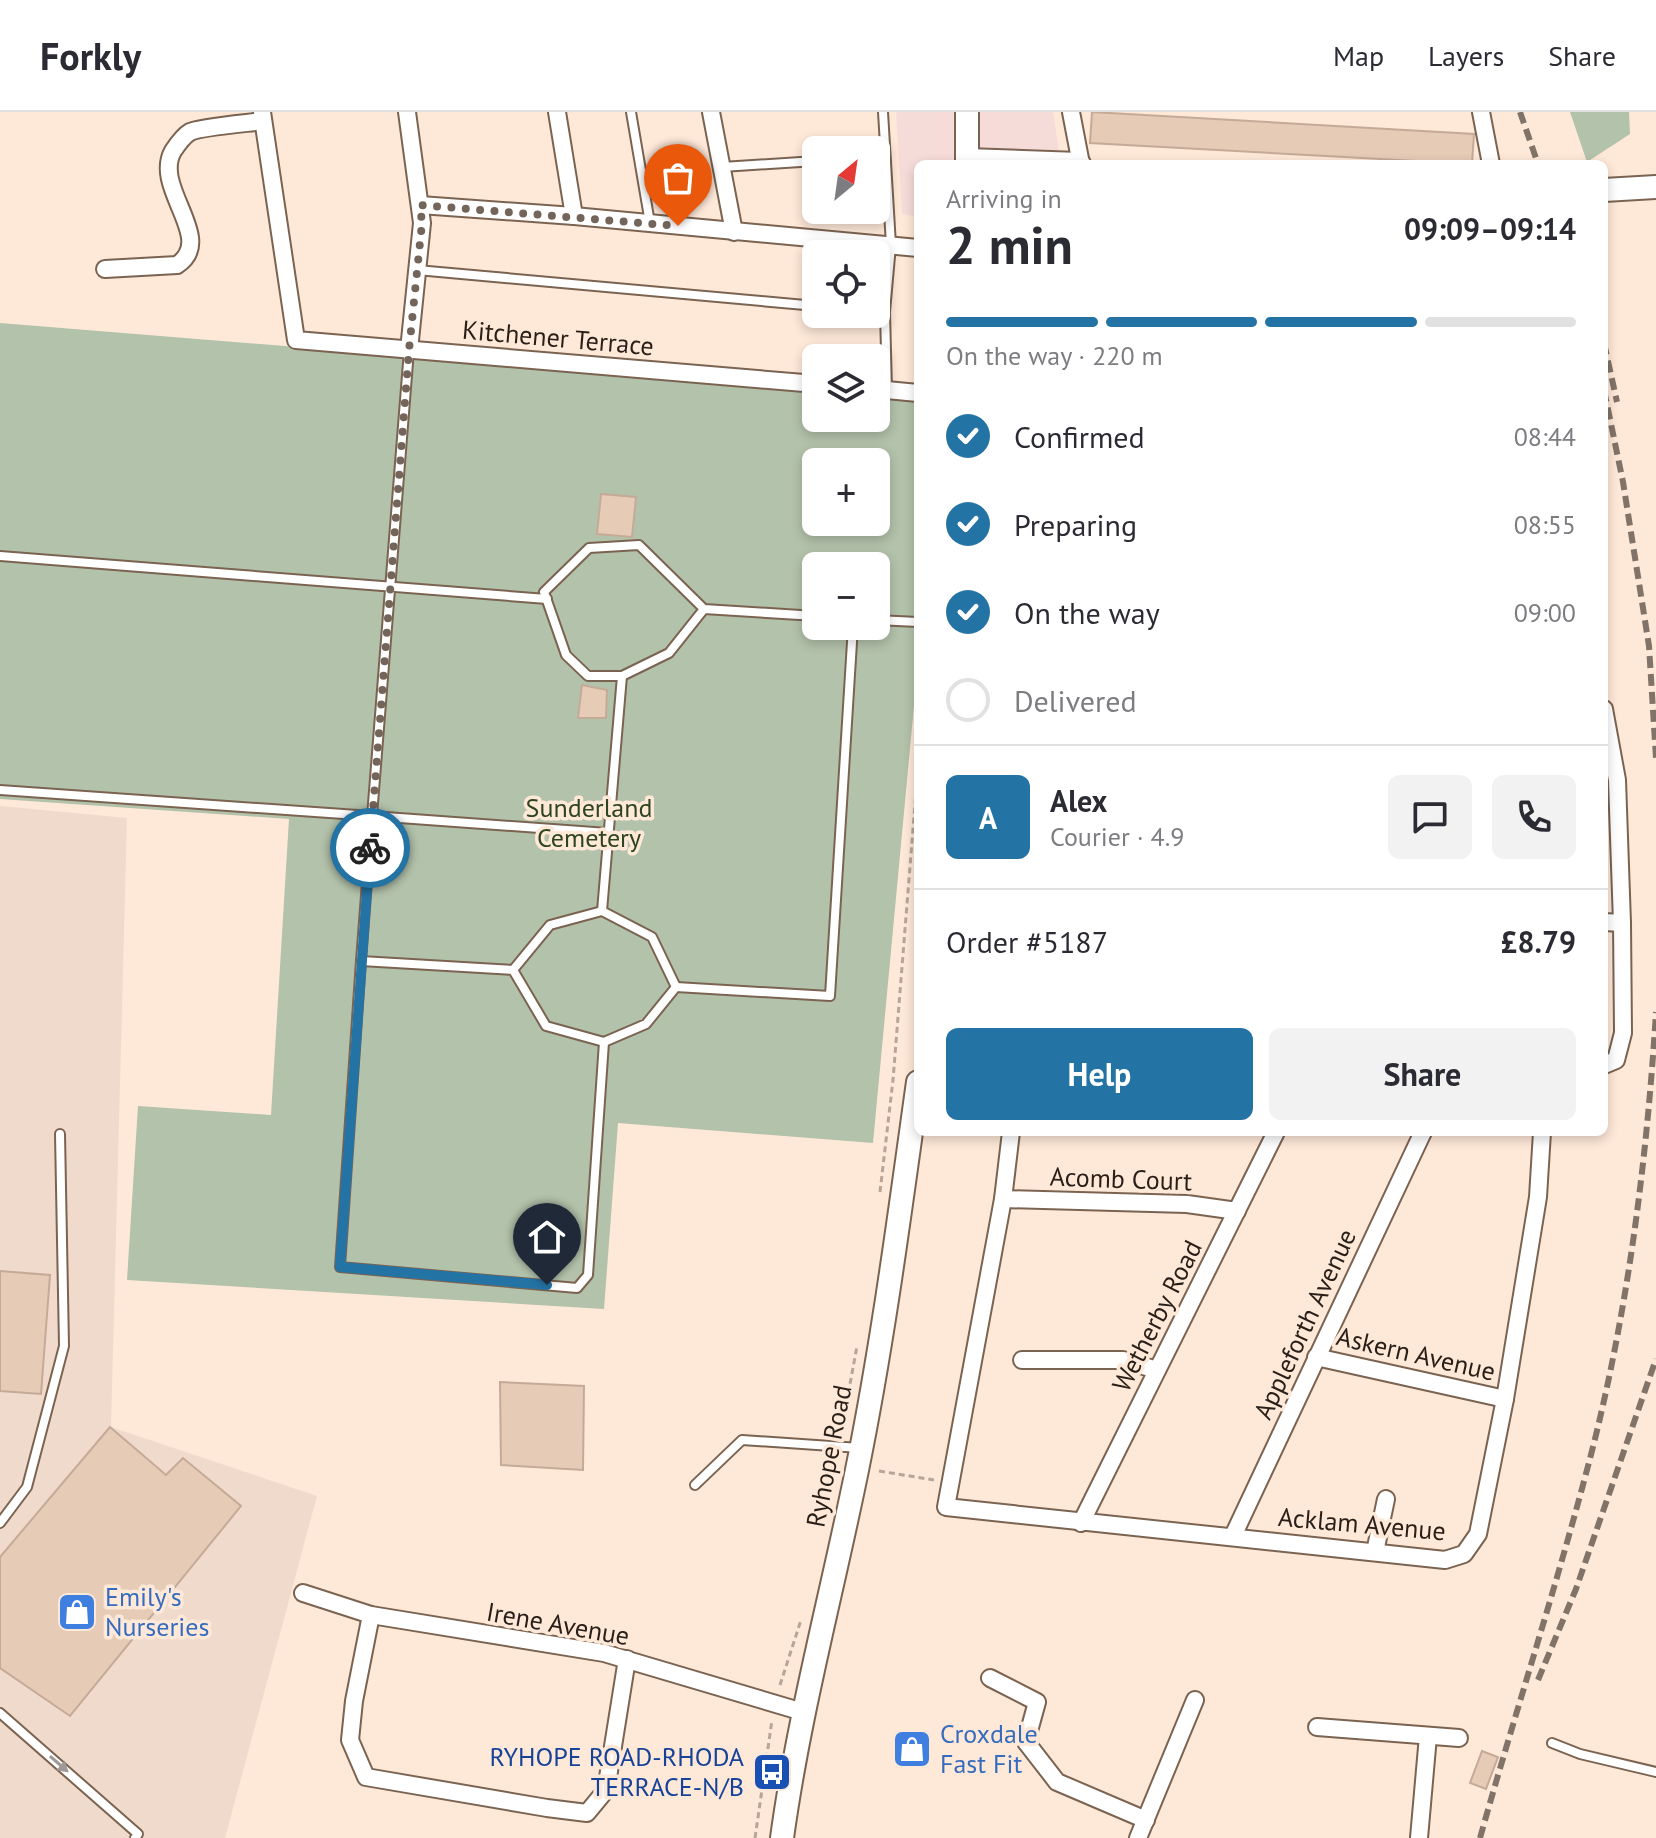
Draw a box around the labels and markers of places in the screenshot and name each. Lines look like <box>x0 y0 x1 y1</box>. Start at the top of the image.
pin <box>644 144 712 226</box>
pin <box>513 1203 581 1285</box>
place label: Emily's Nurseries <box>105 1580 209 1643</box>
shop icon: Emily's Nurseries <box>56 1591 98 1633</box>
place label: Croxdale Fast Fit <box>940 1717 1038 1780</box>
shop icon: Croxdale Fast Fit <box>891 1728 933 1770</box>
place label: RYHOPE ROAD-RHODA TERRACE-N/B <box>490 1740 744 1803</box>
bus stop icon: RYHOPE ROAD-RHODA TERRACE-N/B <box>751 1751 793 1793</box>

